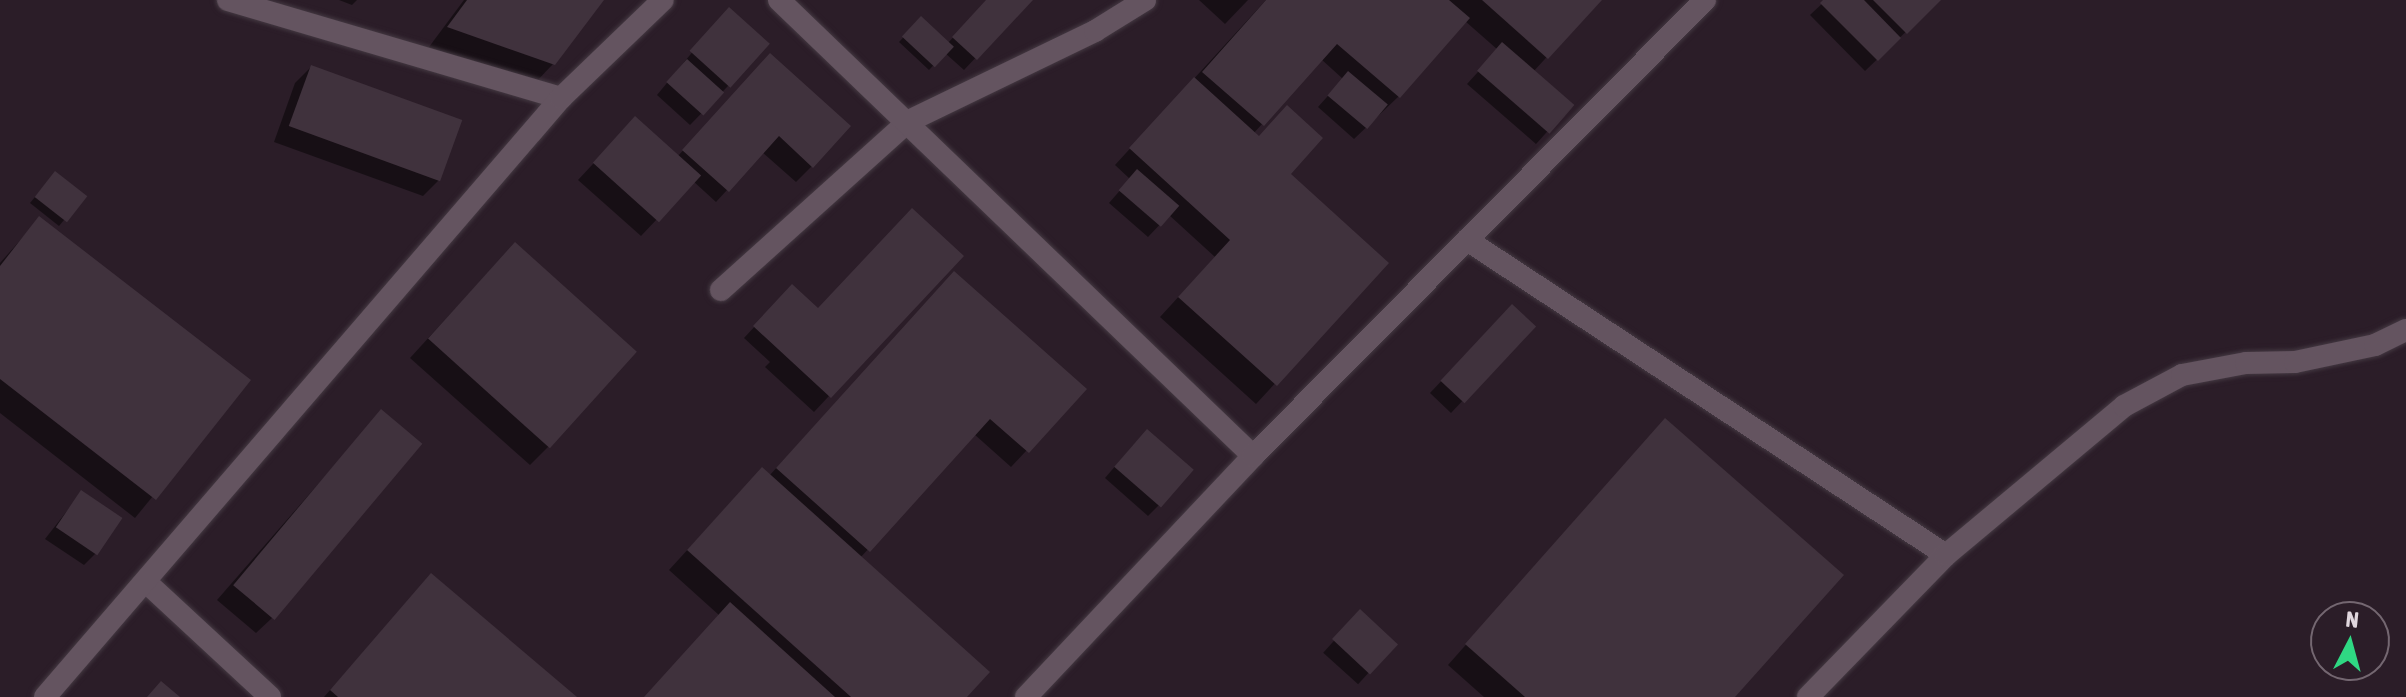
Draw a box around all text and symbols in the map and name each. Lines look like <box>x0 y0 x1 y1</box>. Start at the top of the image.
north arrow <box>2310 601 2390 681</box>
text: N <box>2344 606 2360 633</box>

